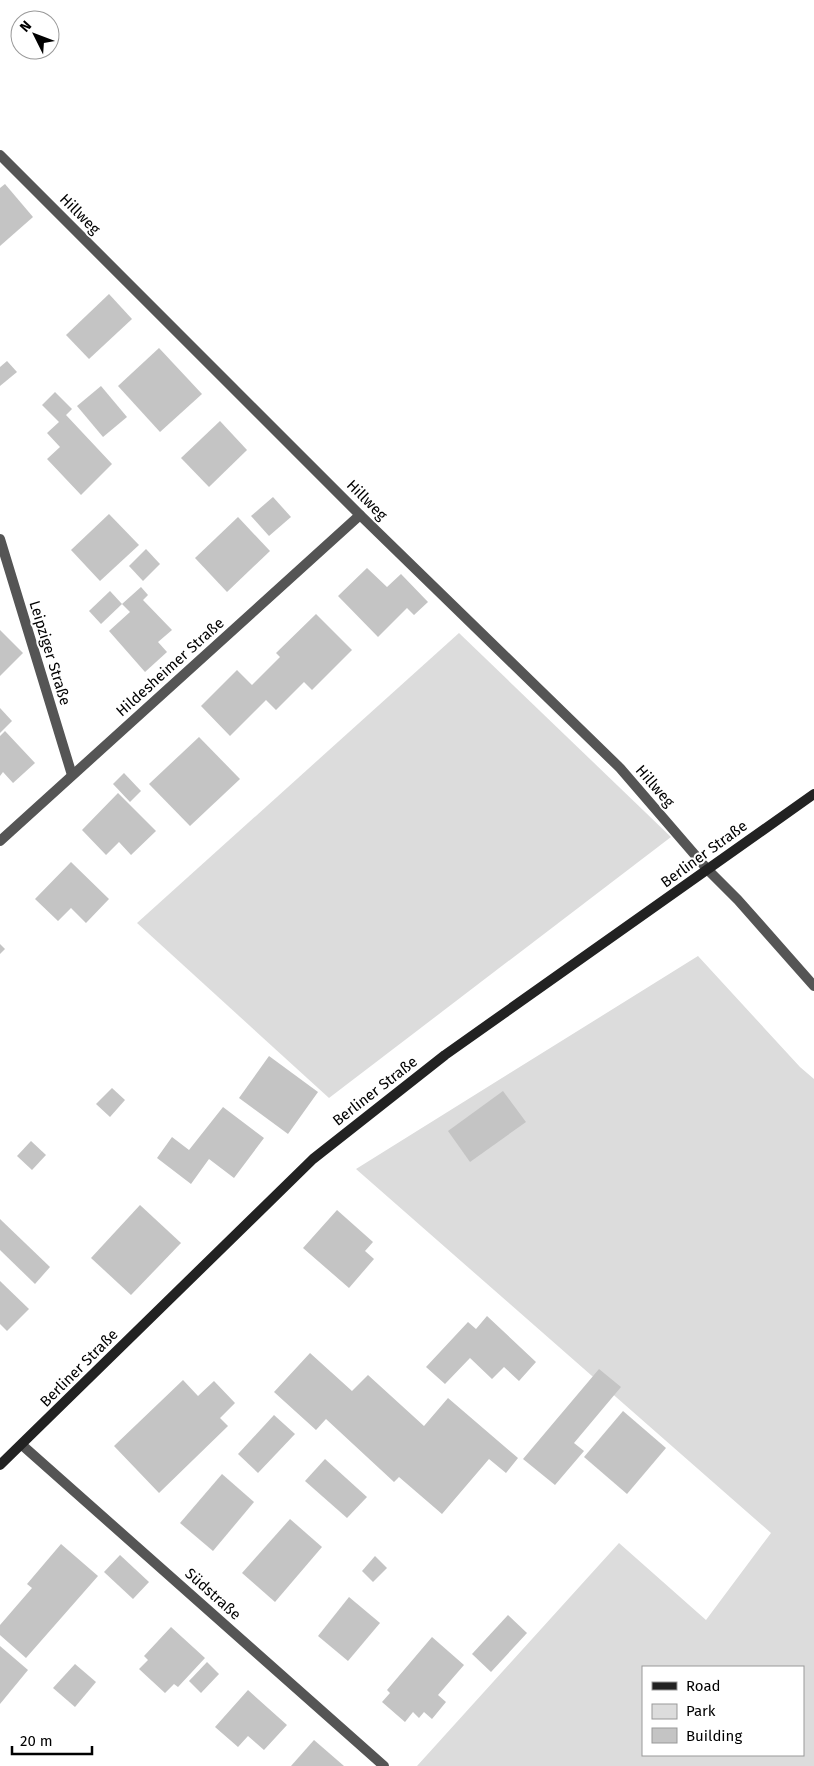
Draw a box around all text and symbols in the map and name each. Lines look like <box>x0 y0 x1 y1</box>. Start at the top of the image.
north arrow <box>10 10 60 60</box>
text: N <box>16 17 35 36</box>
street label: Hillweg <box>56 190 104 238</box>
street label: Hillweg <box>343 476 391 524</box>
street label: Leipziger Straße <box>26 598 74 708</box>
street label: Hildesheimer Straße <box>112 614 228 720</box>
street label: Hillweg <box>632 761 678 811</box>
street label: Berliner Straße <box>657 817 751 891</box>
street label: Berliner Straße <box>329 1052 421 1130</box>
street label: Berliner Straße <box>36 1325 122 1411</box>
street label: Südstraße <box>181 1564 245 1624</box>
legend <box>642 1666 804 1756</box>
text: Road <box>686 1677 721 1695</box>
text: Park <box>686 1702 716 1720</box>
scale bar <box>12 1724 92 1756</box>
text: Building <box>686 1727 742 1745</box>
text: 20 m <box>20 1732 53 1750</box>

